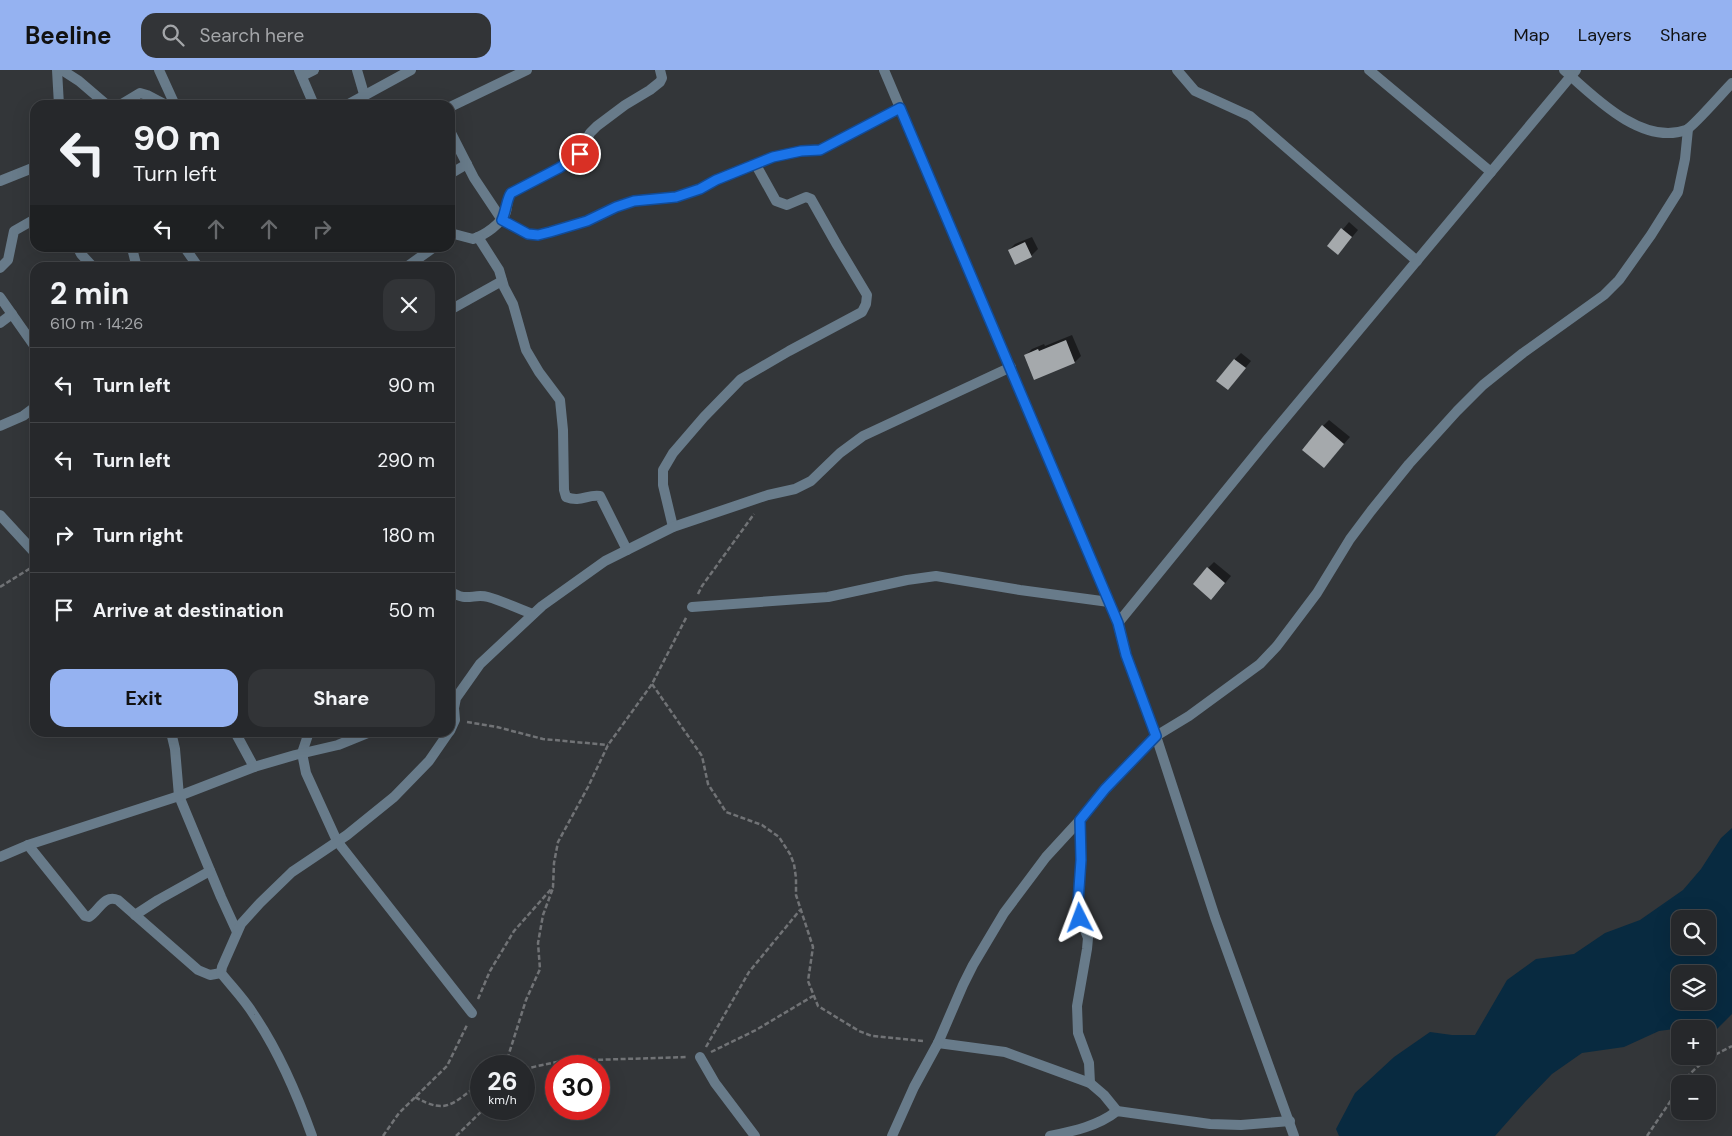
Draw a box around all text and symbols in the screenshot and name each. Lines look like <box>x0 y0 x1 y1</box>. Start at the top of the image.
search box <box>141 13 491 58</box>
text: Beeline <box>25 20 111 51</box>
icon: search <box>159 21 187 49</box>
text: Search here <box>199 23 304 48</box>
text: Map <box>1514 23 1550 47</box>
text: Layers <box>1578 23 1632 47</box>
text: Share <box>1660 23 1707 47</box>
text: 90 m <box>133 115 221 161</box>
icon: left <box>50 120 115 185</box>
pin <box>559 133 601 175</box>
icon: arrive <box>566 140 594 168</box>
text: Turn left <box>133 159 217 188</box>
icon: left <box>149 215 177 243</box>
icon: ahead <box>202 215 230 243</box>
icon: ahead <box>255 215 283 243</box>
icon: right <box>308 215 336 243</box>
text: 2 min <box>50 274 129 313</box>
button: close <box>383 279 435 331</box>
text: 610 m · 14:26 <box>50 313 143 334</box>
icon: left <box>50 371 78 399</box>
text: Turn left <box>93 373 171 398</box>
text: 90 m <box>388 373 435 398</box>
icon: left <box>50 446 78 474</box>
text: Turn left <box>93 448 171 473</box>
text: 290 m <box>377 448 435 473</box>
icon: right <box>50 521 78 549</box>
text: Turn right <box>93 523 183 548</box>
text: 180 m <box>383 523 435 548</box>
icon: arrive <box>50 596 78 624</box>
text: Arrive at destination <box>93 598 284 623</box>
text: 50 m <box>388 598 435 623</box>
button: Exit <box>50 669 238 727</box>
button: Share <box>248 669 435 727</box>
position arrow <box>1053 891 1105 943</box>
map controls <box>1671 910 1716 1120</box>
button: search <box>1671 910 1716 955</box>
button: layers <box>1671 965 1716 1010</box>
button: + <box>1671 1020 1716 1065</box>
speed limit sign: 30 <box>545 1055 610 1120</box>
text: 26 <box>487 1065 518 1098</box>
button: − <box>1671 1075 1716 1120</box>
text: km/h <box>488 1092 517 1108</box>

